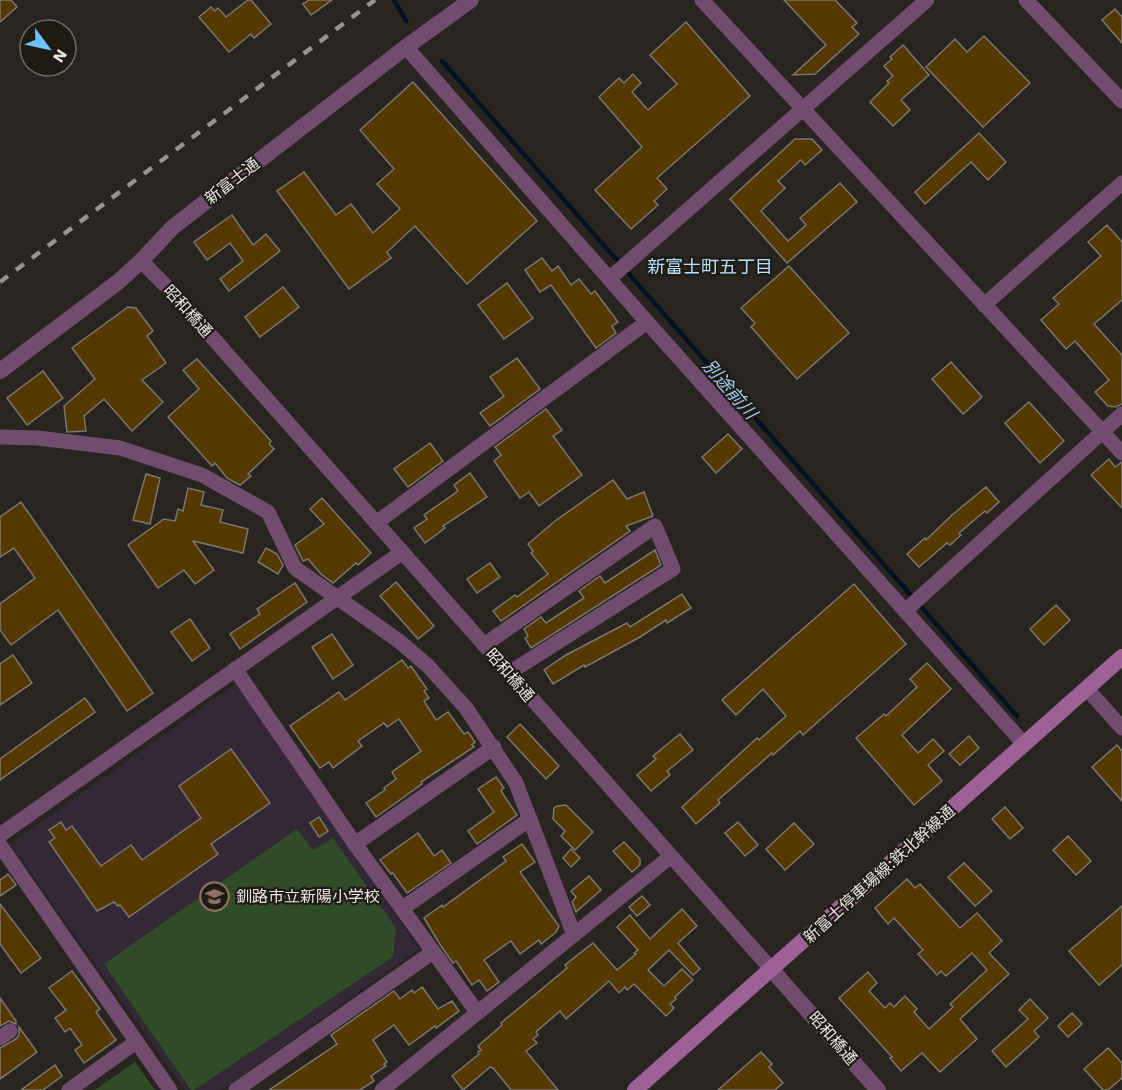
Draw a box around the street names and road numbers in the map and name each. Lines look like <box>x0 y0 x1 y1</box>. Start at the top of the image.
street label: 新富士通 <box>201 154 263 208</box>
street label: 昭和橋通 <box>160 281 216 341</box>
street label: 昭和橋通 <box>482 645 538 705</box>
street label: 新富士停車場線:鉄北幹線通 <box>800 801 958 947</box>
street label: 昭和橋通 <box>805 1008 861 1068</box>

